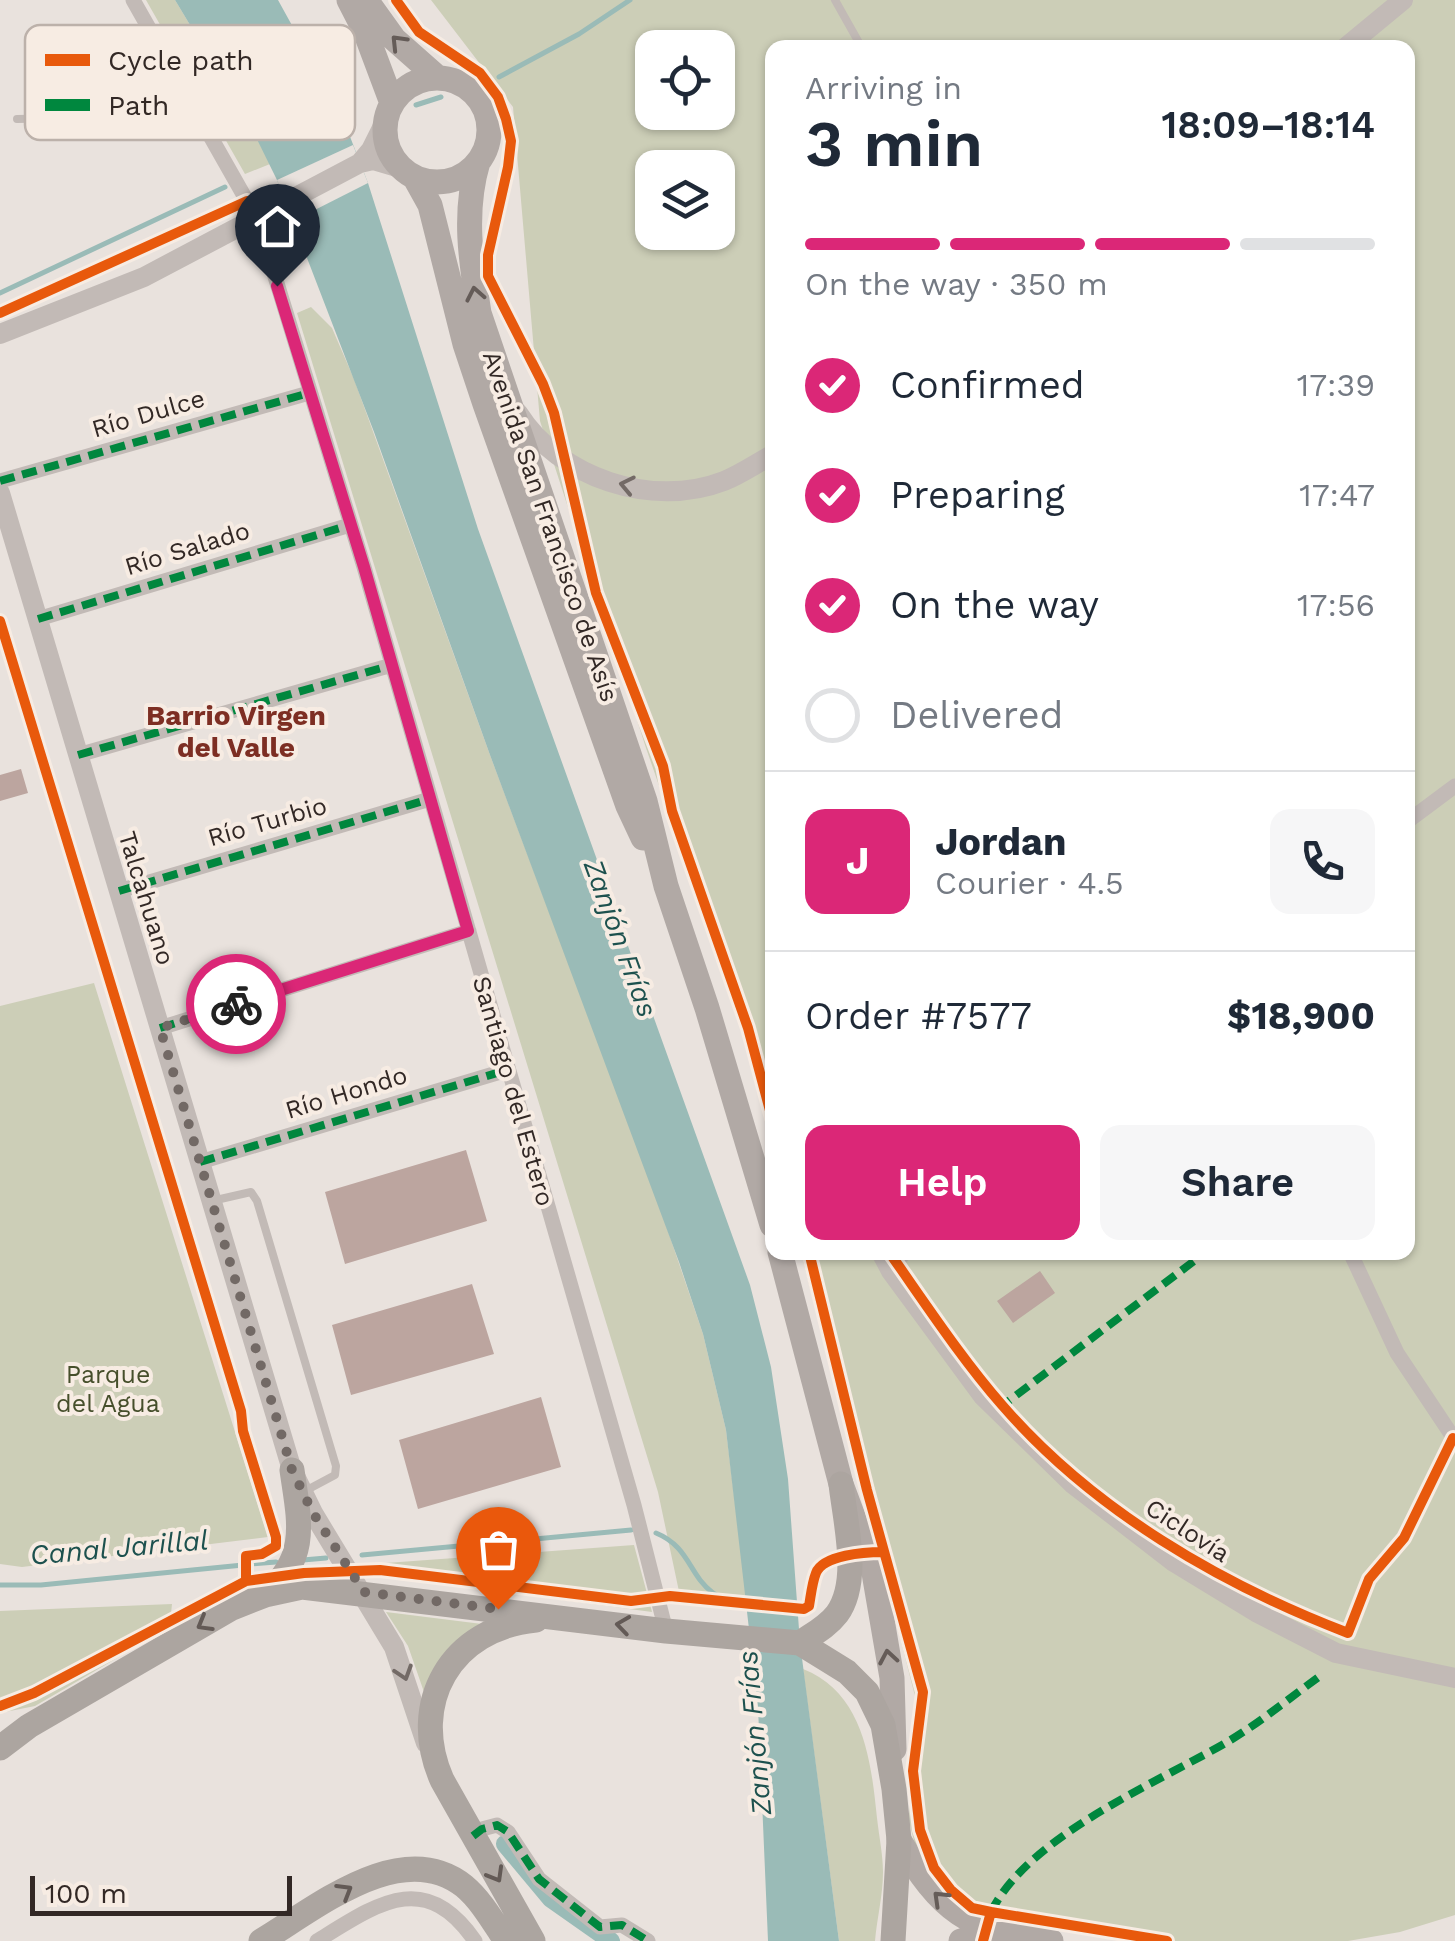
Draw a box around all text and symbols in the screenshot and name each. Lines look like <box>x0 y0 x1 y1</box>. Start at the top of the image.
legend <box>25 25 355 140</box>
map controls <box>635 30 735 250</box>
button: locate <box>635 30 735 130</box>
one-way arrow <box>392 35 410 53</box>
text: Cycle path <box>108 44 254 77</box>
text: Arriving in <box>805 69 962 107</box>
text: Path <box>108 89 169 122</box>
text: 18:09–18:14 <box>1161 103 1375 147</box>
text: 3 min <box>805 106 983 182</box>
button: layers <box>635 150 735 250</box>
pin <box>235 184 320 287</box>
icon: home <box>250 199 305 254</box>
text: On the way · 350 m <box>805 265 1108 303</box>
one-way arrow <box>466 286 487 303</box>
street label: Avenida San Francisco de Asís <box>477 347 624 705</box>
icon: check <box>805 358 860 413</box>
text: Confirmed <box>890 363 1085 407</box>
text: 17:39 <box>1297 366 1375 404</box>
street label: Río Dulce <box>88 384 208 443</box>
icon: check <box>805 468 860 523</box>
text: Preparing <box>890 473 1065 517</box>
one-way arrow <box>619 476 636 497</box>
text: 17:47 <box>1299 476 1375 514</box>
street label: Río Salado <box>121 516 253 581</box>
icon: check <box>805 578 860 633</box>
text: On the way <box>890 583 1099 627</box>
text: 17:56 <box>1297 586 1375 624</box>
text: Delivered <box>890 693 1063 737</box>
district label: Barrio Virgen del Valle <box>146 699 326 764</box>
street label: Río Turbio <box>204 791 330 852</box>
button: phone <box>1270 809 1375 914</box>
text: Jordan <box>935 820 1067 864</box>
street label: Talcahuano <box>112 828 181 968</box>
text: J <box>846 839 869 883</box>
water label: Zanjón Frías <box>576 854 664 1021</box>
text: Courier · 4.5 <box>935 864 1124 902</box>
courier <box>186 954 286 1054</box>
street label: Santiago del Estero <box>467 973 560 1209</box>
icon: bike <box>209 977 264 1032</box>
text: Order #7577 <box>805 994 1032 1038</box>
text: $18,900 <box>1227 994 1375 1038</box>
street label: Río Hondo <box>282 1060 411 1125</box>
button: Help <box>805 1125 1080 1240</box>
button: Share <box>1100 1125 1375 1240</box>
park label: Parque del Agua <box>56 1360 160 1418</box>
street label: Ciclovía <box>1140 1493 1235 1568</box>
pin <box>456 1507 541 1610</box>
icon: bag <box>471 1522 526 1577</box>
water label: Canal Jarillal <box>28 1523 210 1572</box>
one-way arrow <box>197 1612 215 1631</box>
one-way arrow <box>615 1615 631 1636</box>
water label: Zanjón Frías <box>731 1649 778 1818</box>
one-way arrow <box>878 1649 899 1666</box>
one-way arrow <box>393 1663 413 1680</box>
one-way arrow <box>483 1864 503 1882</box>
scale bar <box>30 1871 292 1916</box>
text: 100 m <box>45 1877 127 1910</box>
one-way arrow <box>334 1884 352 1903</box>
one-way arrow <box>933 1892 951 1910</box>

